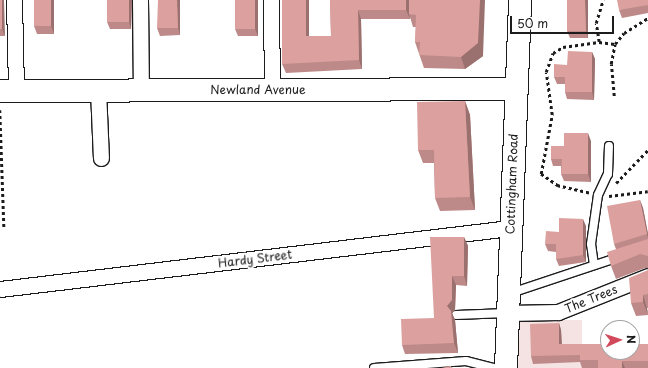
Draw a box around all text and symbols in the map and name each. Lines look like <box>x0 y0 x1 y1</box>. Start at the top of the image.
scale bar <box>512 8 616 34</box>
text: 50 m <box>517 14 548 32</box>
street label: Newland Avenue <box>210 83 306 97</box>
street label: Cottingham Road <box>503 133 521 235</box>
street label: Hardy Street <box>217 247 293 271</box>
street label: The Trees <box>562 282 620 316</box>
north arrow <box>600 320 640 360</box>
text: N <box>623 335 640 344</box>

